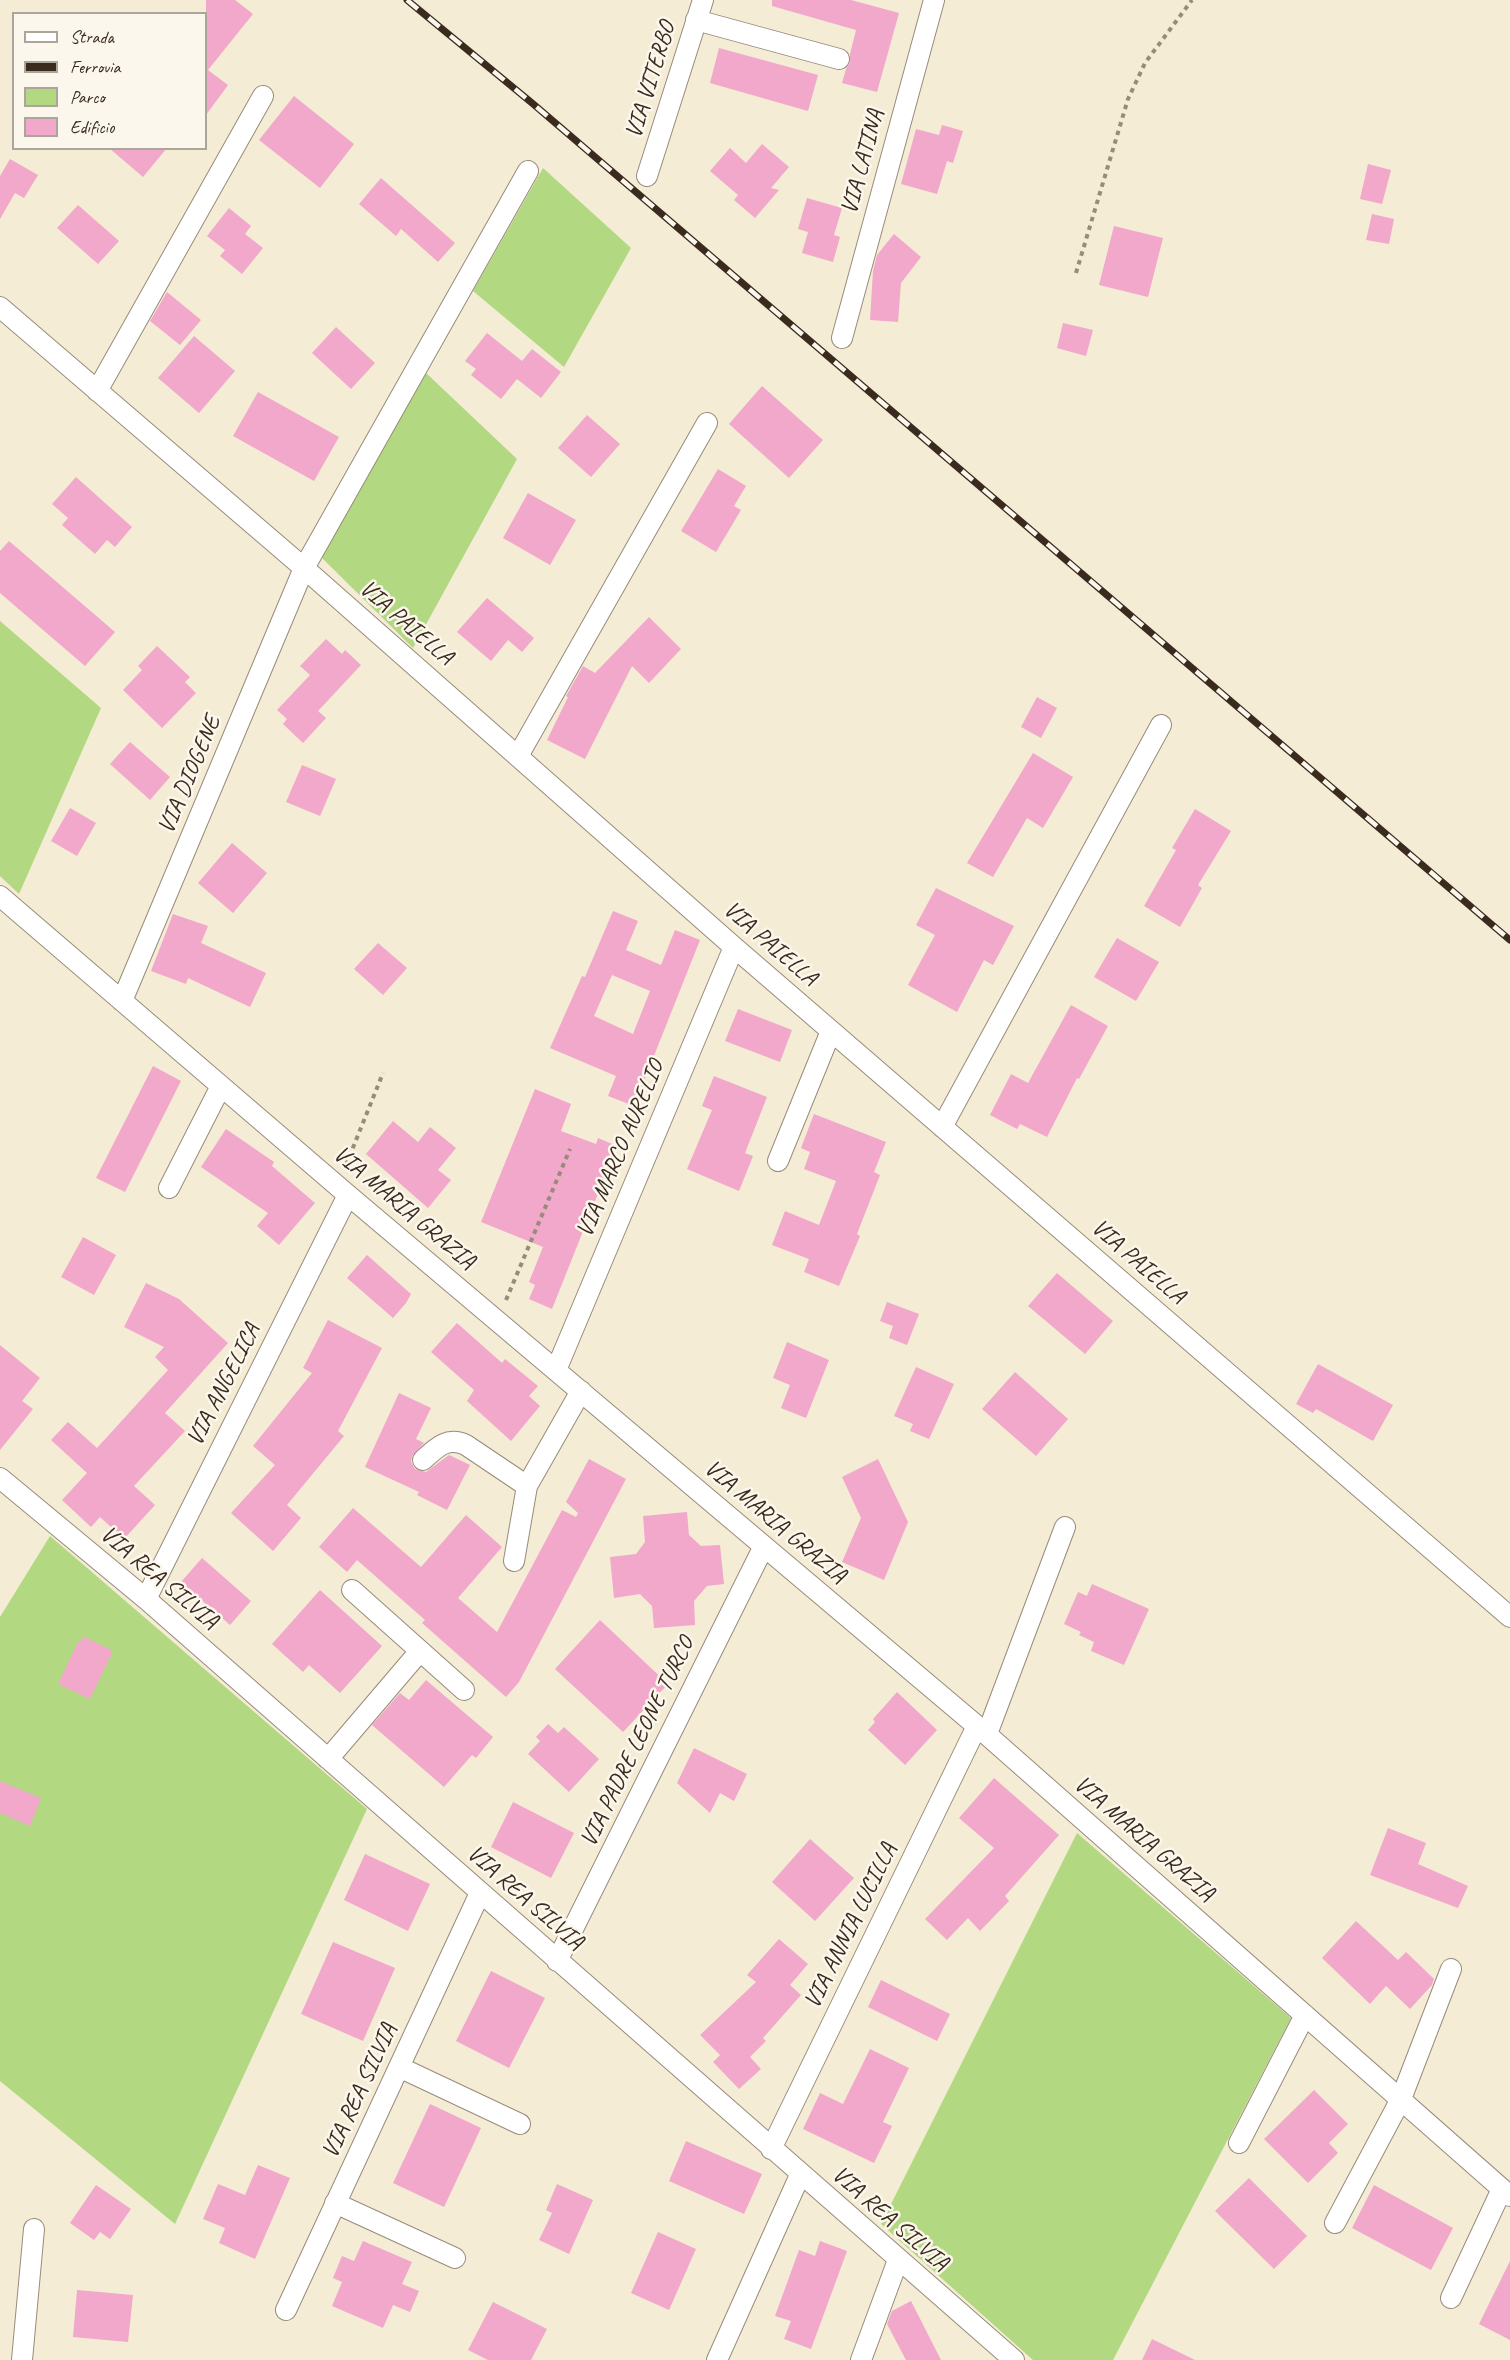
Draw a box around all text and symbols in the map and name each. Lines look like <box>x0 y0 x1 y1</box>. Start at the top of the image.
legend <box>12 12 207 150</box>
street label: VIA VITERBO <box>620 18 682 142</box>
text: Strada <box>70 26 114 48</box>
text: Ferrovia <box>70 56 120 78</box>
text: Parco <box>70 86 105 108</box>
street label: VIA LATINA <box>835 107 891 217</box>
text: Edificio <box>70 116 114 138</box>
street label: VIA PAIELLA <box>353 574 459 672</box>
street label: VIA DIOGENE <box>152 712 228 838</box>
street label: VIA PAIELLA <box>717 895 823 993</box>
street label: VIA MARCO AURELIO <box>571 1056 671 1242</box>
street label: VIA MARIA GRAZIA <box>327 1140 481 1276</box>
street label: VIA PAIELLA <box>1085 1213 1191 1311</box>
street label: VIA ANGELICA <box>181 1319 267 1451</box>
street label: VIA MARIA GRAZIA <box>698 1454 852 1590</box>
street label: VIA REA SILVIA <box>94 1520 224 1636</box>
street label: VIA PADRE LEONE TURCO <box>575 1632 701 1852</box>
street label: VIA MARIA GRAZIA <box>1068 1770 1220 1908</box>
street label: VIA REA SILVIA <box>461 1839 589 1957</box>
street label: VIA ANNIA LUCILLA <box>799 1839 903 2013</box>
street label: VIA REA SILVIA <box>316 2019 404 2163</box>
street label: VIA REA SILVIA <box>826 2160 954 2278</box>

